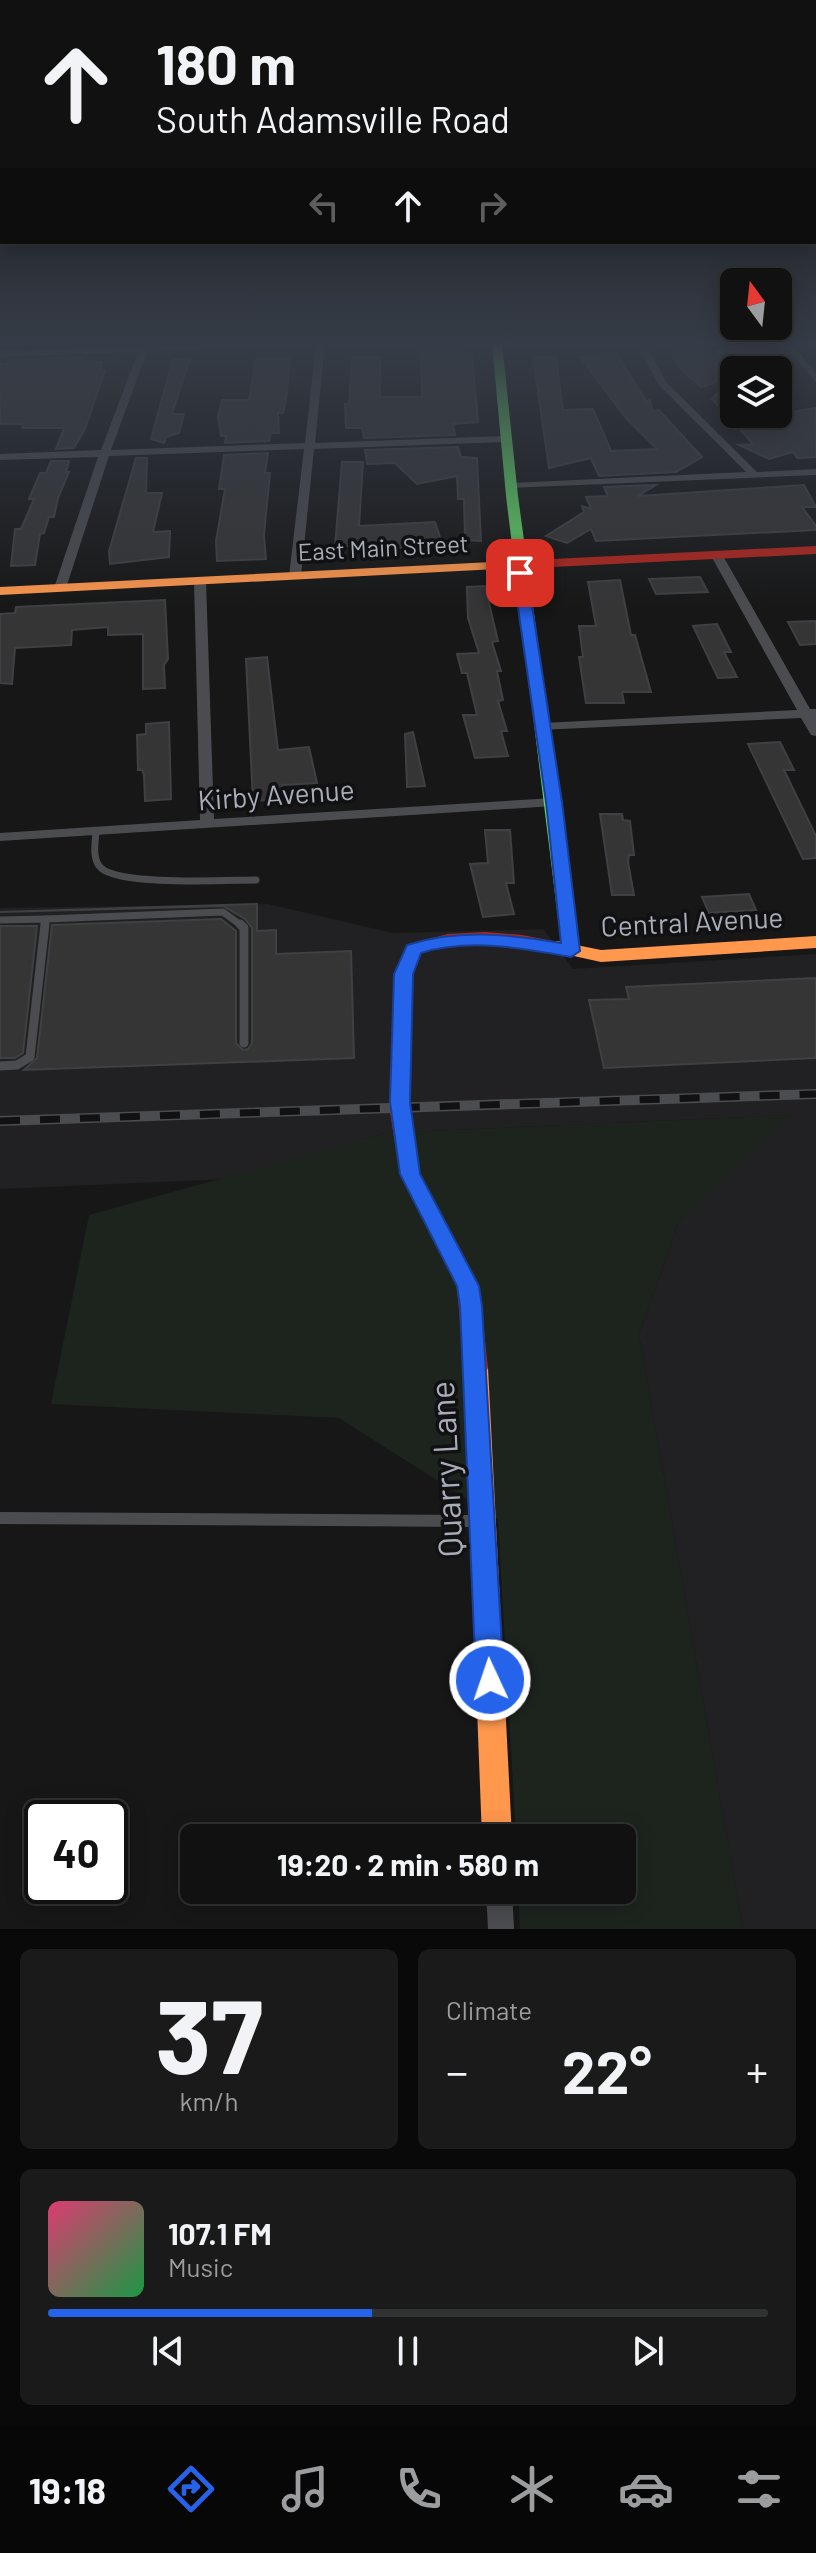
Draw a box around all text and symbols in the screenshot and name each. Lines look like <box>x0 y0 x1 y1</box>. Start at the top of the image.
text: 180 m <box>156 29 296 96</box>
icon: ahead <box>24 32 128 136</box>
text: South Adamsville Road <box>156 97 510 140</box>
icon: left <box>302 184 346 228</box>
icon: ahead <box>386 184 430 228</box>
icon: right <box>470 184 514 228</box>
north arrow <box>720 268 792 340</box>
map controls <box>720 268 792 428</box>
button: layers <box>720 356 792 428</box>
street label: East Main Street <box>297 528 469 566</box>
pin <box>486 539 554 607</box>
icon: arrive <box>498 551 542 595</box>
street label: Kirby Avenue <box>197 772 355 816</box>
street label: Central Avenue <box>600 899 784 943</box>
street label: Quarry Lane <box>420 1380 470 1558</box>
position arrow <box>448 1638 532 1722</box>
speed limit sign: 40 <box>24 1800 128 1904</box>
text: 19:20 · 2 min · 580 m <box>277 1846 539 1882</box>
text: 37 <box>155 1970 263 2095</box>
text: Climate <box>446 1994 532 2025</box>
text: 22° <box>562 2034 652 2106</box>
text: − <box>446 2044 468 2097</box>
text: + <box>746 2044 768 2097</box>
text: km/h <box>180 2085 238 2116</box>
text: 107.1 FM <box>168 2215 272 2251</box>
text: Music <box>168 2251 233 2282</box>
icon: previous <box>146 2329 190 2373</box>
icon: pause <box>386 2329 430 2373</box>
icon: next <box>626 2329 670 2373</box>
icon: directions <box>163 2461 219 2517</box>
icon: music <box>277 2461 333 2517</box>
icon: phone <box>391 2461 447 2517</box>
icon: climate <box>504 2461 560 2517</box>
icon: car <box>618 2461 674 2517</box>
icon: filters <box>731 2461 787 2517</box>
text: 19:18 <box>29 2468 106 2511</box>

